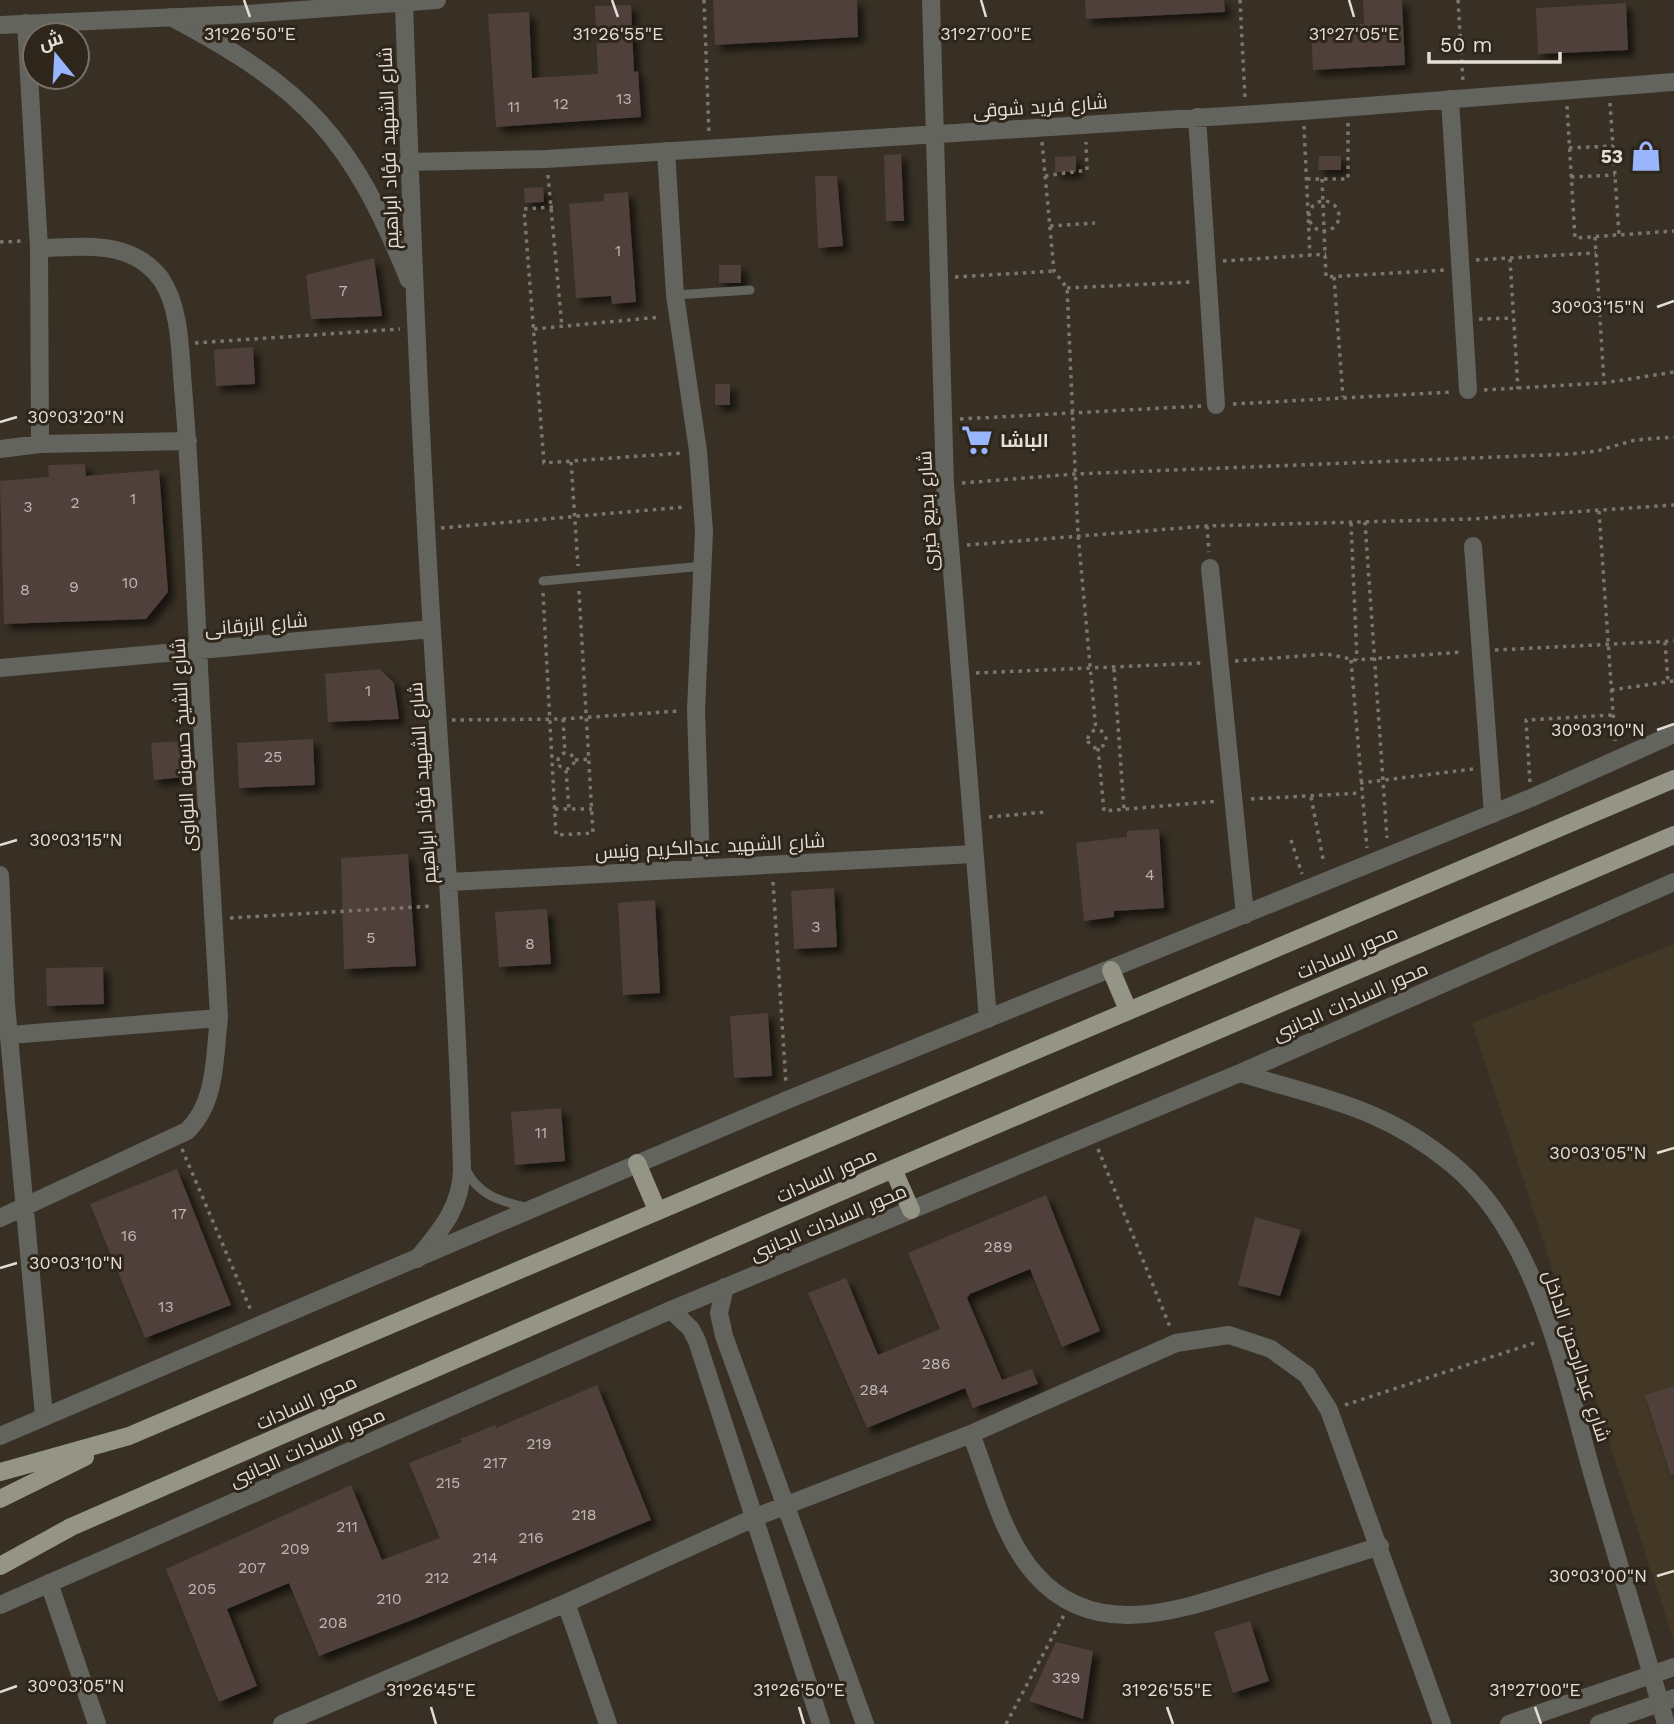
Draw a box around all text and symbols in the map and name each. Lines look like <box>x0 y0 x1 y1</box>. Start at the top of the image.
north arrow <box>21 21 91 91</box>
scale bar <box>1429 21 1560 65</box>
text: 31°26'50"E <box>204 23 296 44</box>
text: 31°26'55"E <box>572 23 664 44</box>
text: 31°27'00"E <box>940 23 1032 44</box>
text: 31°27'05"E <box>1309 23 1399 44</box>
text: ش <box>36 26 66 55</box>
text: 50 m <box>1440 32 1492 57</box>
street label: شارع الشهيد فؤاد ابراهيم <box>373 46 406 249</box>
house number: 13 <box>616 89 632 108</box>
street label: شارع فريد شوقى <box>972 90 1108 125</box>
house number: 12 <box>553 94 569 113</box>
house number: 11 <box>508 97 520 116</box>
shop icon: 53 <box>1629 139 1663 173</box>
place label: 53 <box>1601 145 1623 168</box>
house number: 1 <box>615 241 621 260</box>
house number: 7 <box>339 281 348 300</box>
text: 30°03'15"N <box>1551 296 1645 317</box>
text: 30°03'20"N <box>27 406 125 427</box>
supermarket icon: الباشا <box>960 423 994 457</box>
place label: الباشا <box>1000 429 1049 452</box>
street label: شارع بديع خيرى <box>913 450 944 572</box>
house number: 1 <box>130 489 136 508</box>
house number: 2 <box>70 493 80 512</box>
house number: 3 <box>23 497 33 516</box>
house number: 10 <box>122 573 138 592</box>
house number: 9 <box>69 577 79 596</box>
house number: 8 <box>20 580 30 599</box>
street label: شارع الزرقانى <box>204 609 309 642</box>
street label: شارع الشيخ حسونه النواوى <box>166 638 203 852</box>
house number: 1 <box>365 681 371 700</box>
street label: شارع الشهيد فؤاد ابراهيم <box>404 681 443 885</box>
text: 30°03'10"N <box>1551 719 1645 740</box>
house number: 25 <box>264 747 282 766</box>
text: 30°03'15"N <box>29 829 123 850</box>
street label: شارع الشهيد عبدالكريم ونيس <box>594 829 826 866</box>
house number: 4 <box>1145 865 1155 884</box>
house number: 3 <box>811 917 821 936</box>
street label: محور السادات <box>1293 921 1401 984</box>
house number: 5 <box>366 928 376 947</box>
house number: 8 <box>525 934 535 953</box>
street label: محور السادات الجانبى <box>1269 957 1432 1046</box>
house number: 11 <box>535 1123 547 1142</box>
text: 30°03'05"N <box>1549 1142 1647 1163</box>
street label: محور السادات <box>772 1143 880 1208</box>
street label: محور السادات الجانبى <box>746 1179 910 1266</box>
house number: 17 <box>171 1204 187 1223</box>
house number: 16 <box>121 1226 137 1245</box>
house number: 289 <box>983 1237 1013 1256</box>
text: 30°03'10"N <box>29 1252 123 1273</box>
street label: شارع عبدالرحمن الداخل <box>1536 1268 1615 1445</box>
house number: 13 <box>158 1297 174 1316</box>
house number: 286 <box>922 1354 950 1373</box>
street label: محور السادات <box>252 1370 360 1435</box>
house number: 284 <box>860 1380 889 1399</box>
street label: محور السادات الجانبى <box>226 1403 389 1492</box>
house number: 219 <box>526 1434 552 1453</box>
house number: 217 <box>483 1453 507 1472</box>
house number: 215 <box>436 1473 460 1492</box>
house number: 218 <box>571 1505 597 1524</box>
house number: 211 <box>336 1517 358 1536</box>
house number: 216 <box>518 1528 544 1547</box>
house number: 209 <box>280 1539 310 1558</box>
house number: 214 <box>472 1548 498 1567</box>
house number: 207 <box>238 1558 266 1577</box>
text: 30°03'00"N <box>1549 1565 1647 1586</box>
house number: 212 <box>425 1568 449 1587</box>
house number: 205 <box>188 1579 216 1598</box>
house number: 210 <box>376 1589 402 1608</box>
house number: 208 <box>318 1613 348 1632</box>
house number: 329 <box>1052 1668 1080 1687</box>
text: 30°03'05"N <box>27 1675 125 1696</box>
text: 31°26'45"E <box>386 1679 476 1700</box>
text: 31°26'50"E <box>753 1679 845 1700</box>
text: 31°26'55"E <box>1121 1679 1213 1700</box>
text: 31°27'00"E <box>1489 1679 1581 1700</box>

